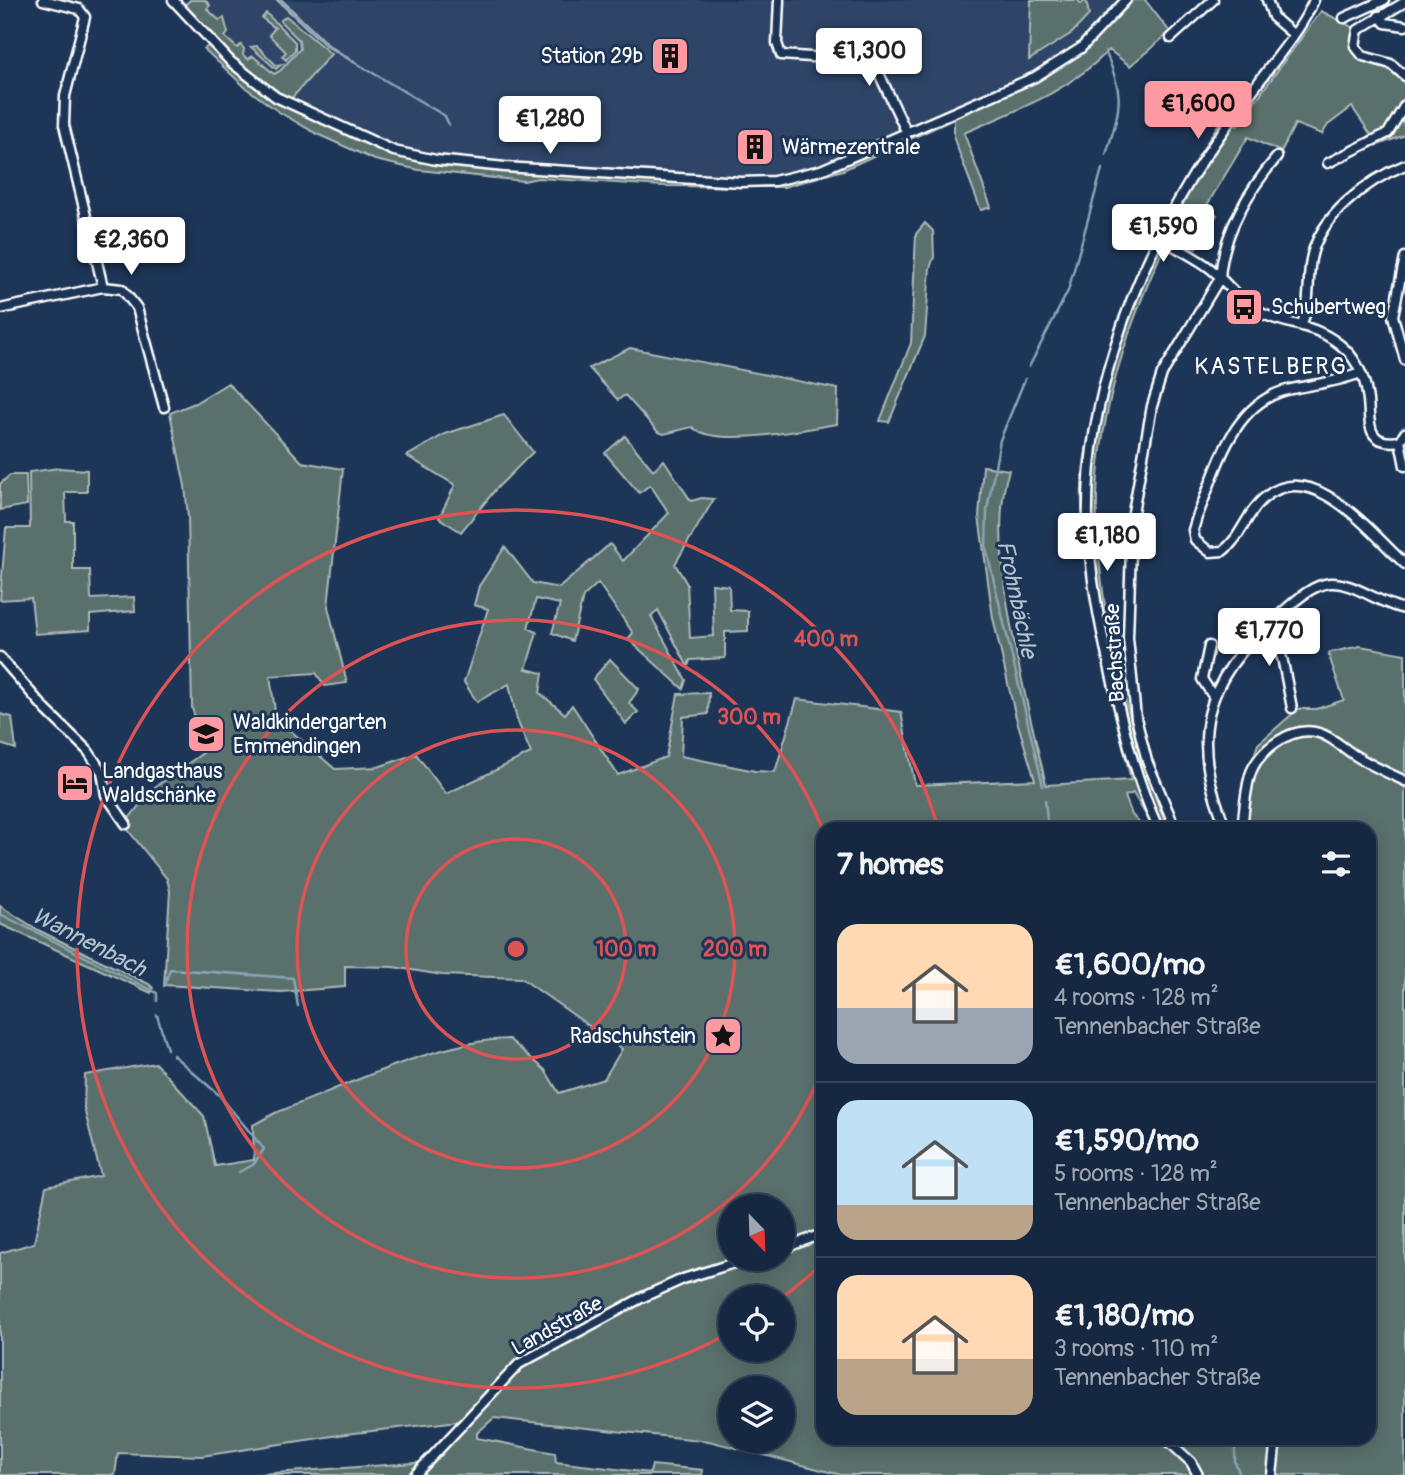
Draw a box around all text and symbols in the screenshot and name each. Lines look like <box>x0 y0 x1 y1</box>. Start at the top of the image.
pin: €1,300 <box>812 28 926 88</box>
building icon: Station 29b <box>649 35 691 77</box>
text: €1,300 <box>832 36 906 65</box>
place label: Station 29b <box>541 43 643 70</box>
pin: €1,600 <box>1141 82 1255 141</box>
text: €1,600 <box>1161 89 1235 118</box>
pin: €1,280 <box>493 96 607 156</box>
text: €1,280 <box>515 104 585 133</box>
building icon: Wärmezentrale <box>734 126 776 168</box>
place label: Wärmezentrale <box>782 134 921 161</box>
pin: €1,590 <box>1106 204 1220 264</box>
text: €1,590 <box>1128 212 1198 241</box>
pin: €2,360 <box>74 218 188 277</box>
text: €2,360 <box>93 225 169 254</box>
bus stop icon: Schubertweg <box>1223 286 1265 328</box>
place label: Schubertweg <box>1271 294 1386 321</box>
district label: KASTELBERG <box>1194 352 1348 381</box>
pin: €1,180 <box>1050 514 1164 573</box>
text: €1,180 <box>1074 521 1140 550</box>
water label: Frohnbächle <box>990 538 1044 663</box>
street label: Bachstraße <box>1099 602 1131 703</box>
pin: €1,770 <box>1212 608 1326 668</box>
text: €1,770 <box>1234 616 1304 645</box>
text: 400 m <box>794 626 858 653</box>
text: 300 m <box>717 704 781 731</box>
place label: Waldkindergarten Emmendingen <box>233 709 387 760</box>
school or university icon: Waldkindergarten Emmendingen <box>185 713 227 755</box>
place label: Landgasthaus Waldschänke <box>102 758 223 809</box>
hotel icon: Landgasthaus Waldschänke <box>54 762 96 804</box>
icon: filters <box>1317 845 1355 883</box>
text: 7 homes <box>837 846 944 883</box>
water label: Wannenbach <box>27 901 152 984</box>
text: 100 m <box>596 936 656 963</box>
text: 200 m <box>703 936 767 963</box>
centre of rings <box>504 937 528 961</box>
text: €1,600/mo <box>1054 946 1205 983</box>
icon: home <box>893 952 977 1036</box>
text: 4 rooms · 128 m² <box>1054 983 1219 1012</box>
text: Tennenbacher Straße <box>1054 1012 1261 1041</box>
place icon: Radschuhstein <box>702 1015 744 1057</box>
place label: Radschuhstein <box>570 1023 696 1050</box>
text: €1,590/mo <box>1054 1122 1199 1159</box>
icon: home <box>893 1128 977 1212</box>
text: 5 rooms · 128 m² <box>1054 1159 1218 1188</box>
text: Tennenbacher Straße <box>1054 1188 1261 1217</box>
north arrow <box>718 1194 794 1270</box>
map controls <box>718 1194 795 1453</box>
button: locate <box>718 1285 795 1362</box>
street label: Landstraße <box>507 1290 608 1362</box>
text: €1,180/mo <box>1054 1297 1194 1334</box>
icon: home <box>893 1303 977 1387</box>
text: 3 rooms · 110 m² <box>1054 1334 1218 1363</box>
text: Tennenbacher Straße <box>1054 1363 1261 1392</box>
button: layers <box>718 1376 795 1453</box>

